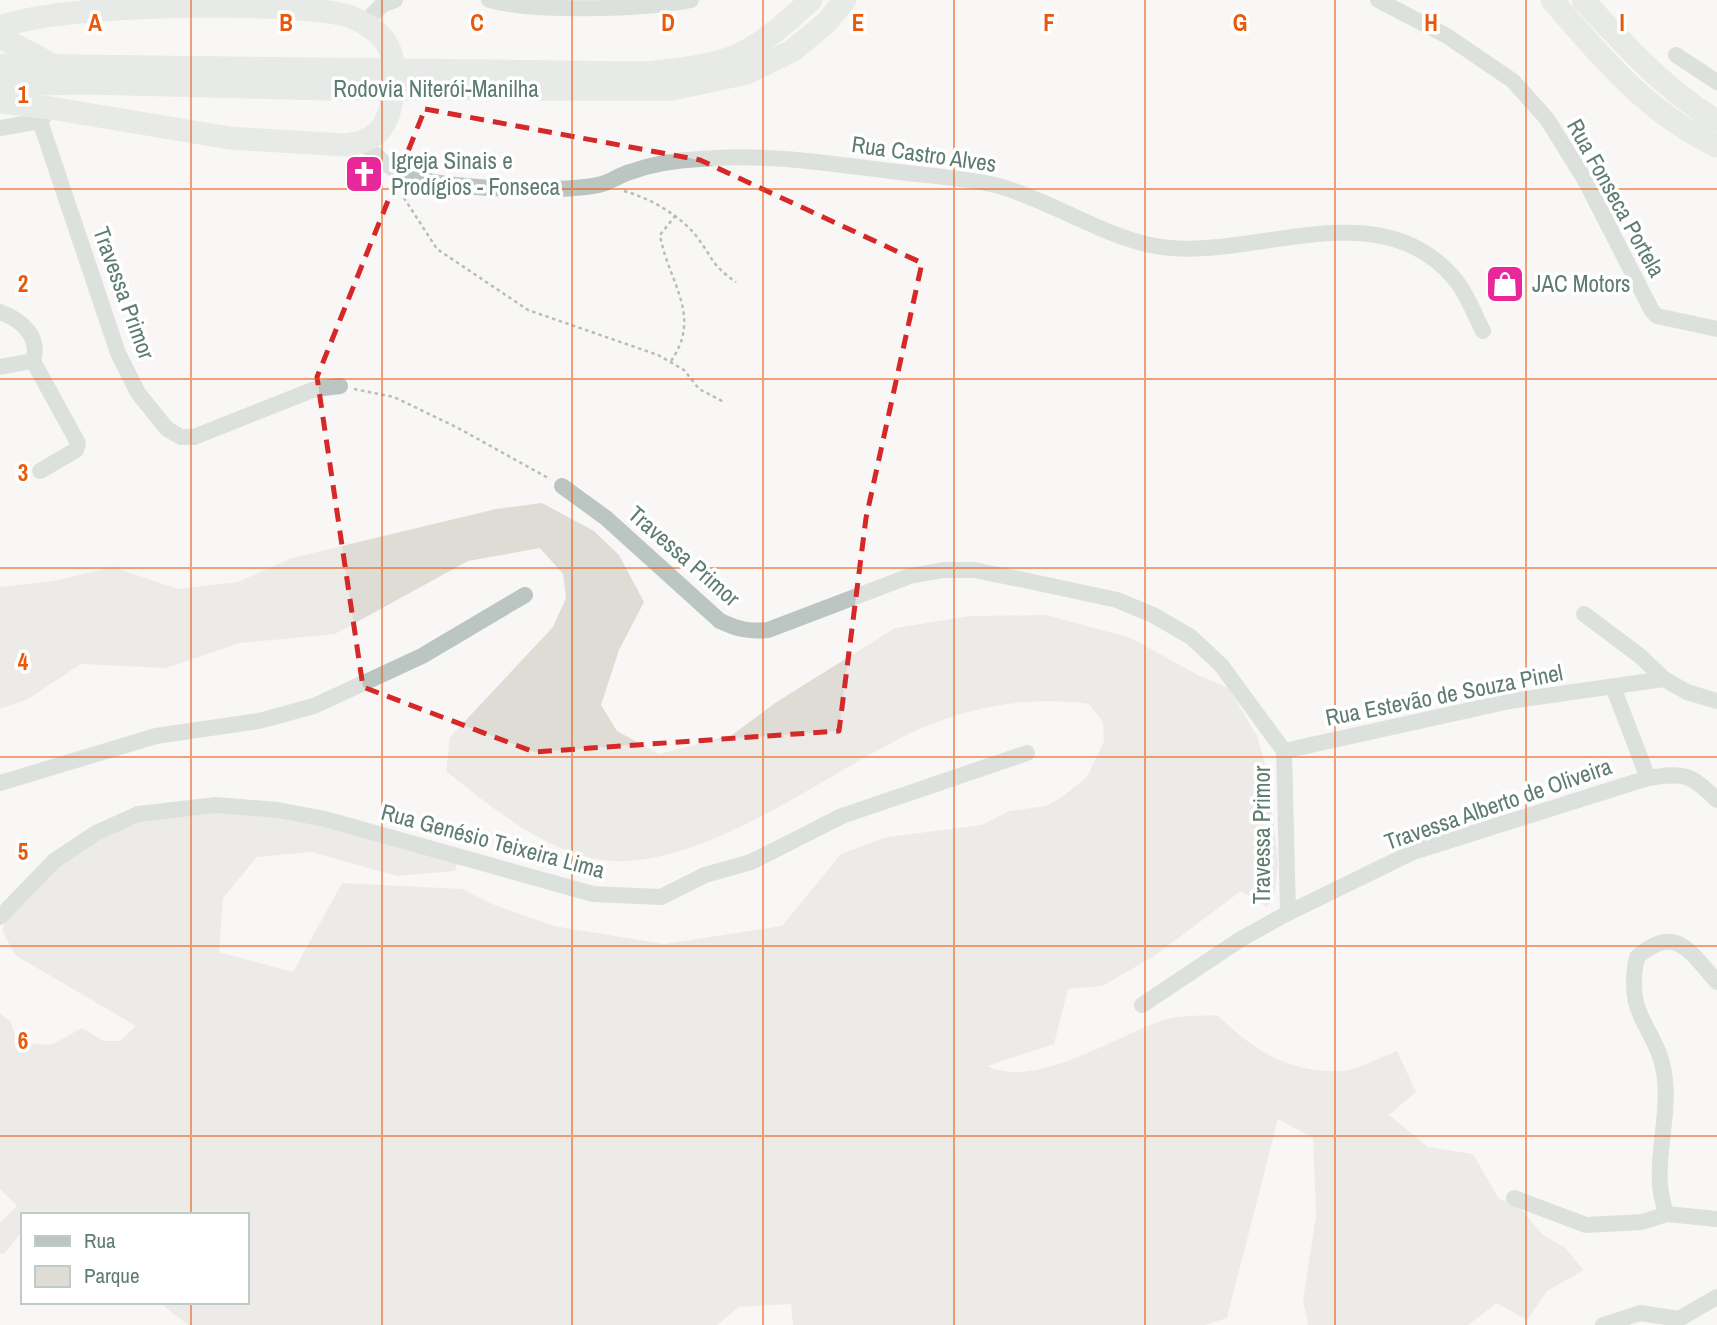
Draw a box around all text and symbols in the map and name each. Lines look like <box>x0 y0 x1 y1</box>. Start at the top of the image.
text: A <box>88 7 102 38</box>
text: B <box>279 7 293 38</box>
text: C <box>470 7 484 38</box>
text: D <box>661 7 675 38</box>
text: E <box>852 7 864 38</box>
text: F <box>1043 7 1055 38</box>
text: G <box>1233 7 1247 38</box>
text: H <box>1424 7 1438 38</box>
text: I <box>1619 7 1625 38</box>
street label: Rodovia Niterói-Manilha <box>333 73 539 104</box>
text: 1 <box>18 79 29 110</box>
street label: Rua Fonseca Portela <box>1560 113 1673 283</box>
street label: Rua Castro Alves <box>850 128 998 179</box>
place label: Igreja Sinais e Prodígios - Fonseca <box>391 145 560 202</box>
church icon: Igreja Sinais e Prodígios - Fonseca <box>343 153 385 195</box>
street label: Travessa Primor <box>86 222 163 364</box>
shop icon: JAC Motors <box>1484 263 1526 305</box>
text: 2 <box>18 268 28 299</box>
place label: JAC Motors <box>1532 268 1631 299</box>
text: 3 <box>18 457 28 488</box>
street label: Travessa Primor <box>622 498 747 613</box>
text: 4 <box>18 646 29 677</box>
street label: Rua Estevão de Souza Pinel <box>1323 656 1565 733</box>
street label: Travessa Alberto de Oliveira <box>1380 750 1616 857</box>
street label: Travessa Primor <box>1246 765 1277 904</box>
street label: Rua Genésio Teixeira Lima <box>378 796 609 885</box>
text: 5 <box>18 836 28 867</box>
text: 6 <box>18 1025 28 1056</box>
legend <box>21 1213 248 1304</box>
text: Rua <box>84 1226 116 1255</box>
text: Parque <box>84 1261 140 1290</box>

